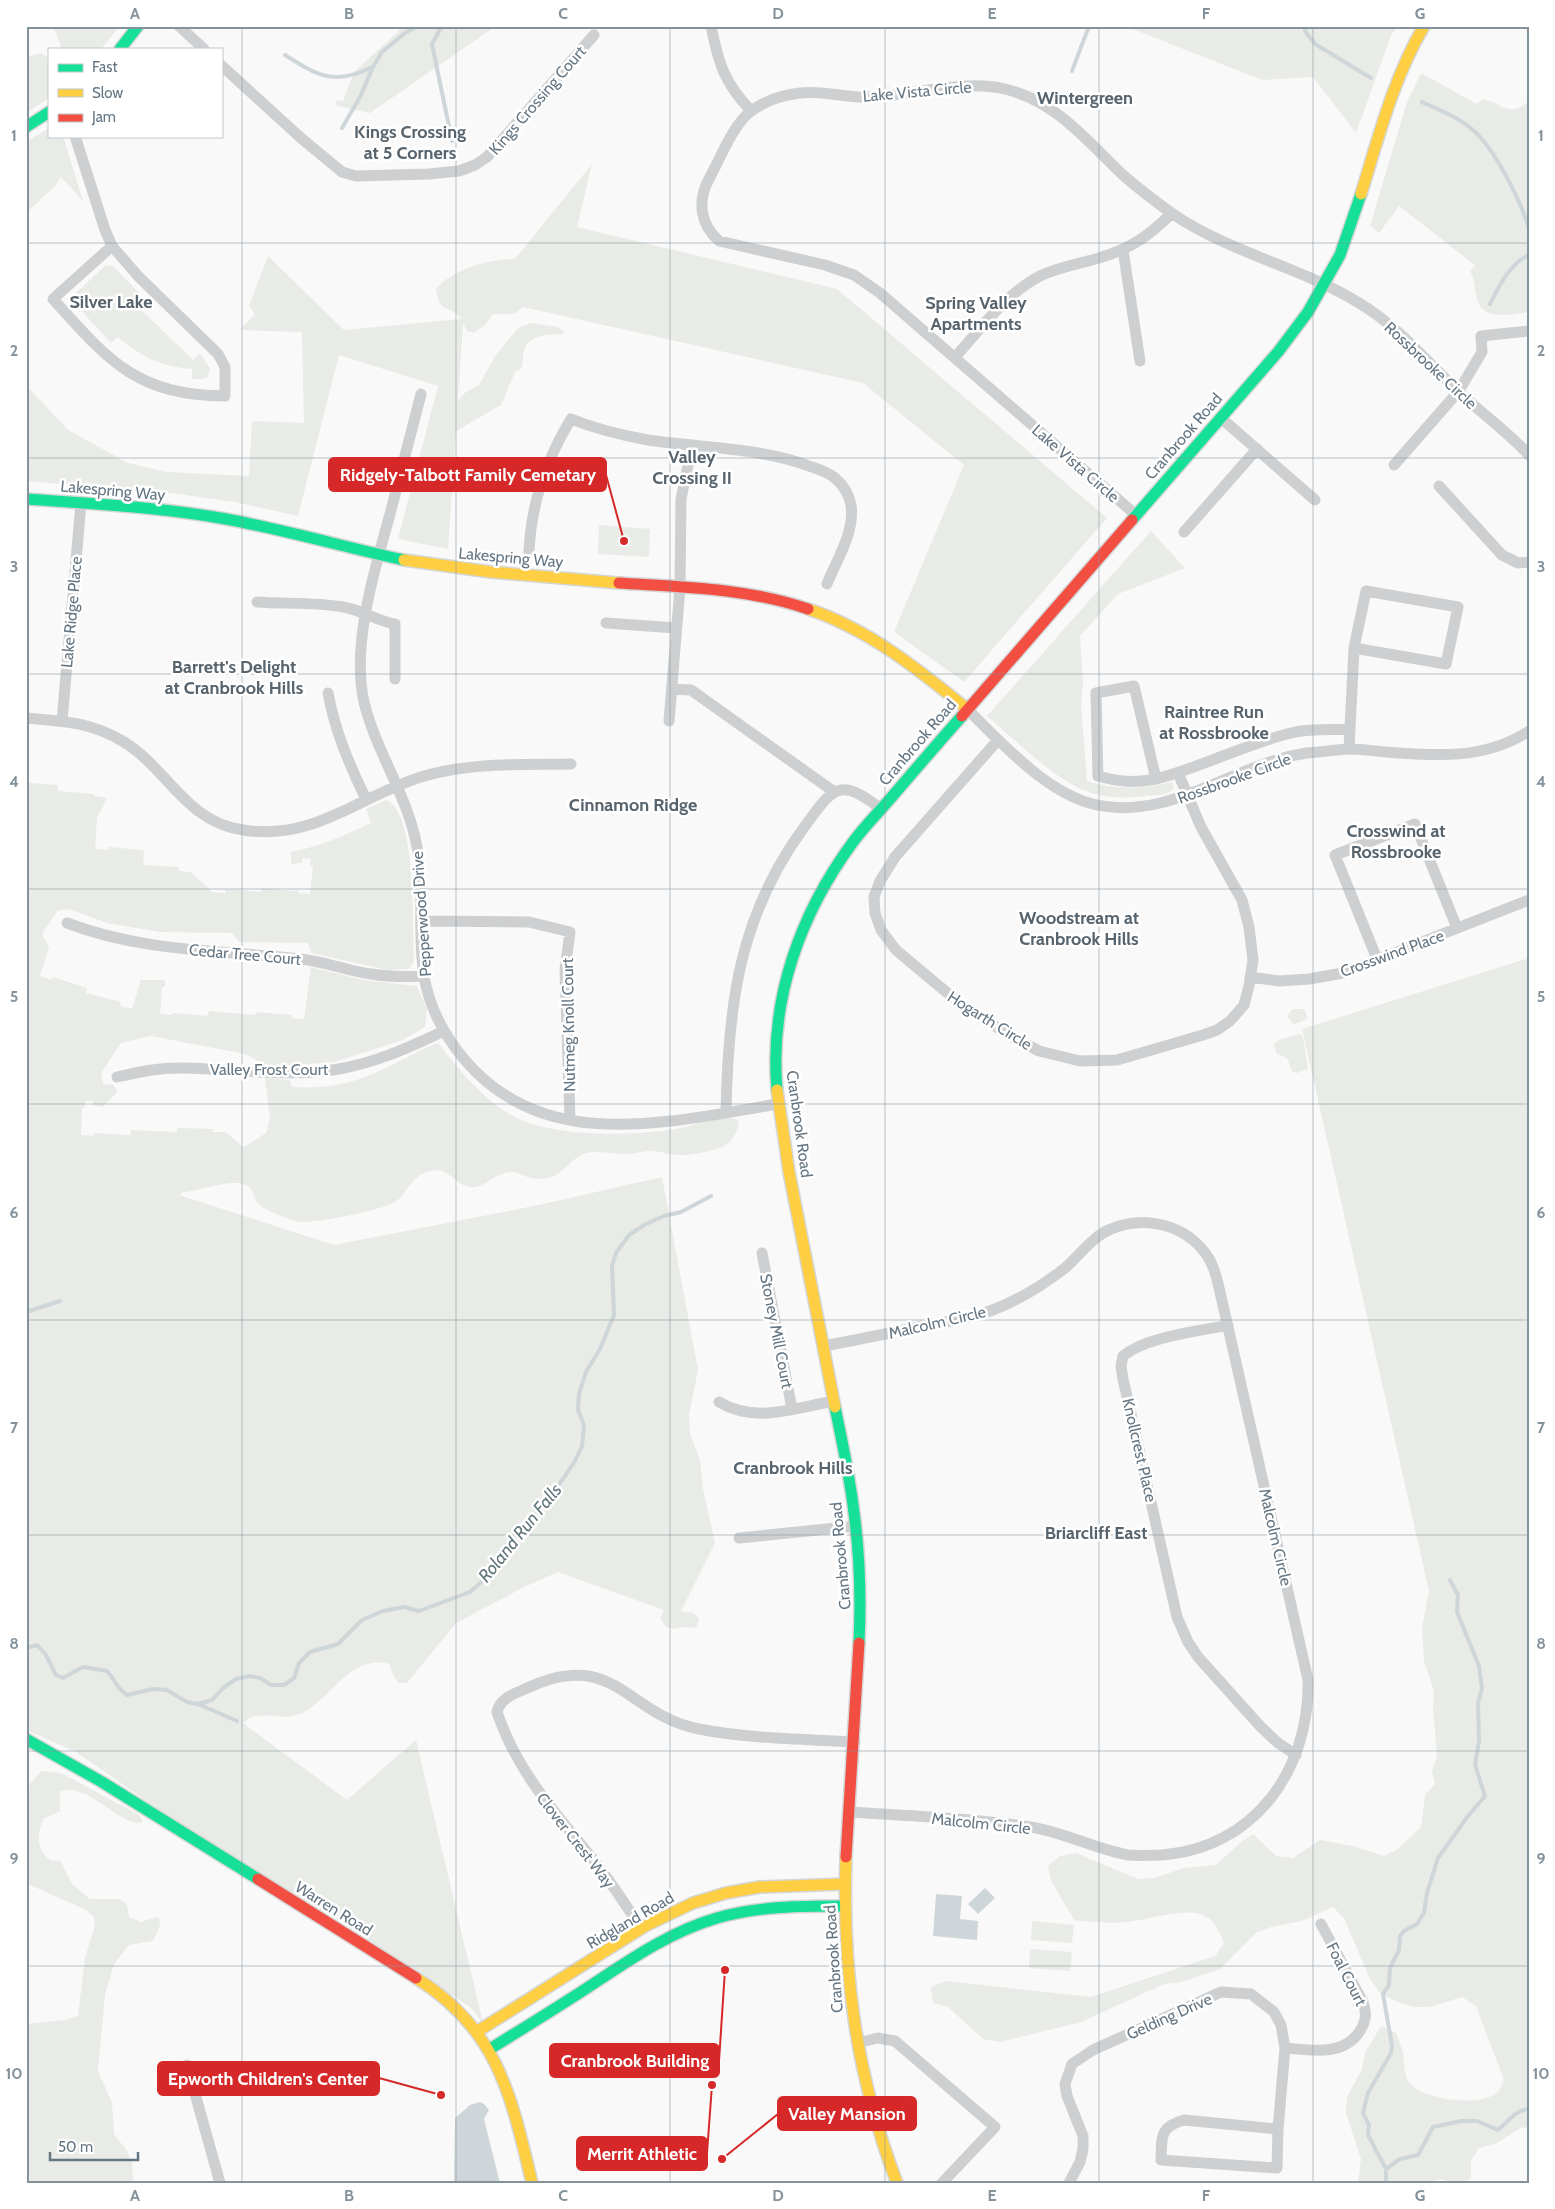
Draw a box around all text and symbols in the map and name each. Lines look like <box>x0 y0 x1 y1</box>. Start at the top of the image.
text: A <box>130 4 140 23</box>
text: B <box>344 4 354 23</box>
text: C <box>558 4 568 23</box>
text: D <box>772 4 784 23</box>
text: E <box>987 4 997 23</box>
text: F <box>1202 4 1211 23</box>
text: G <box>1415 4 1425 23</box>
street label: Kings Crossing Court <box>485 42 590 159</box>
legend <box>48 48 222 138</box>
text: Fast <box>92 58 117 76</box>
street label: Lake Vista Circle <box>862 77 972 106</box>
text: Slow <box>92 84 123 102</box>
district label: Wintergreen <box>1037 87 1133 109</box>
text: Jam <box>91 108 116 126</box>
district label: Kings Crossing at 5 Corners <box>354 121 466 164</box>
text: 1 <box>11 126 17 145</box>
text: 1 <box>1538 126 1544 145</box>
district label: Silver Lake <box>70 291 152 313</box>
district label: Spring Valley Apartments <box>925 292 1027 335</box>
street label: Rossbrooke Circle <box>1381 318 1481 413</box>
text: 2 <box>10 341 18 360</box>
text: 2 <box>1537 341 1545 360</box>
street label: Cranbrook Road <box>1141 389 1226 483</box>
street label: Lake Vista Circle <box>1028 420 1123 506</box>
district label: Valley Crossing II <box>652 446 732 489</box>
callout: Ridgely-Talbott Family Cemetary <box>329 458 606 491</box>
text: Ridgely-Talbott Family Cemetary <box>340 464 597 486</box>
street label: Lakespring Way <box>60 476 166 505</box>
street label: Lakespring Way <box>458 543 564 572</box>
street label: Lake Ridge Place <box>57 556 86 669</box>
text: 3 <box>10 557 18 576</box>
text: 3 <box>1537 557 1545 576</box>
district label: Barrett's Delight at Cranbrook Hills <box>165 656 304 699</box>
street label: Cranbrook Road <box>875 695 960 789</box>
district label: Raintree Run at Rossbrooke <box>1159 701 1269 744</box>
street label: Rossbrooke Circle <box>1175 749 1293 808</box>
text: 4 <box>9 772 19 791</box>
text: 4 <box>1536 772 1546 791</box>
district label: Cinnamon Ridge <box>569 794 697 816</box>
district label: Crosswind at Rossbrooke <box>1347 820 1445 863</box>
street label: Pepperwood Drive <box>408 851 435 977</box>
district label: Woodstream at Cranbrook Hills <box>1019 907 1139 950</box>
street label: Crosswind Place <box>1338 926 1447 981</box>
street label: Cedar Tree Court <box>188 940 302 969</box>
street label: Nutmeg Knoll Court <box>558 957 579 1092</box>
text: 5 <box>10 987 18 1006</box>
street label: Hogarth Circle <box>944 987 1035 1054</box>
text: 5 <box>1537 987 1545 1006</box>
street label: Valley Frost Court <box>210 1060 329 1079</box>
street label: Cranbrook Road <box>783 1069 816 1179</box>
text: 6 <box>10 1203 19 1222</box>
text: 6 <box>1537 1203 1546 1222</box>
street label: Stoney Mill Court <box>756 1272 797 1391</box>
street label: Malcolm Circle <box>887 1302 988 1343</box>
street label: Knollcrest Place <box>1118 1396 1161 1504</box>
text: 7 <box>10 1418 19 1437</box>
text: 7 <box>1537 1418 1546 1437</box>
district label: Cranbrook Hills <box>733 1457 853 1479</box>
water label: Roland Run Falls <box>474 1479 566 1587</box>
street label: Malcolm Circle <box>1255 1487 1296 1588</box>
street label: Cranbrook Road <box>826 1501 855 1611</box>
district label: Briarcliff East <box>1045 1522 1147 1544</box>
text: 8 <box>9 1634 19 1653</box>
text: 8 <box>1536 1634 1546 1653</box>
street label: Clover Crest Way <box>533 1789 619 1892</box>
street label: Malcolm Circle <box>931 1809 1031 1838</box>
text: 9 <box>10 1849 19 1868</box>
text: 9 <box>1537 1849 1546 1868</box>
street label: Warren Road <box>292 1877 376 1940</box>
street label: Ridgland Road <box>583 1888 677 1953</box>
street label: Cranbrook Road <box>820 1904 847 2014</box>
street label: Foal Court <box>1322 1939 1371 2010</box>
street label: Gelding Drive <box>1124 1989 1215 2044</box>
callout: Cranbrook Building <box>550 2044 719 2077</box>
text: Cranbrook Building <box>561 2050 709 2072</box>
callout: Epworth Children's Center <box>158 2062 379 2095</box>
text: 10 <box>5 2064 23 2083</box>
text: 10 <box>1532 2064 1550 2083</box>
text: Epworth Children's Center <box>168 2068 368 2090</box>
callout: Valley Mansion <box>778 2097 916 2130</box>
text: Valley Mansion <box>788 2103 906 2125</box>
scale bar <box>50 2129 138 2161</box>
callout: Merrit Athletic <box>577 2137 707 2170</box>
text: 50 m <box>58 2138 93 2156</box>
text: Merrit Athletic <box>587 2143 697 2165</box>
text: A <box>130 2186 140 2205</box>
text: B <box>344 2186 354 2205</box>
text: C <box>558 2186 568 2205</box>
text: D <box>772 2186 784 2205</box>
text: E <box>987 2186 997 2205</box>
text: F <box>1202 2186 1211 2205</box>
text: G <box>1415 2186 1425 2205</box>

